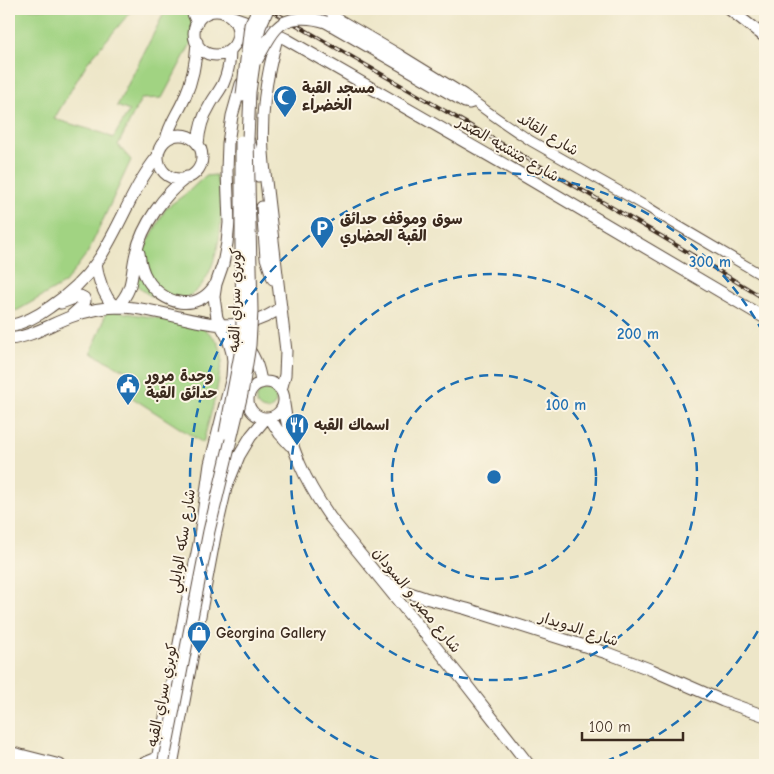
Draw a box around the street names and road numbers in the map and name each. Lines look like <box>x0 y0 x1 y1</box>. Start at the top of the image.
street label: شارع القائد <box>514 109 582 160</box>
street label: شارع منشيه الصدر <box>452 112 562 186</box>
street label: كوبري سراي القبه <box>225 247 247 353</box>
street label: شارع سكه الوايلي <box>165 488 203 595</box>
street label: شارع مصر و السودان <box>368 544 465 657</box>
street label: شارع الدويدار <box>536 607 621 651</box>
street label: كوبري سراي القبه <box>143 642 183 749</box>

